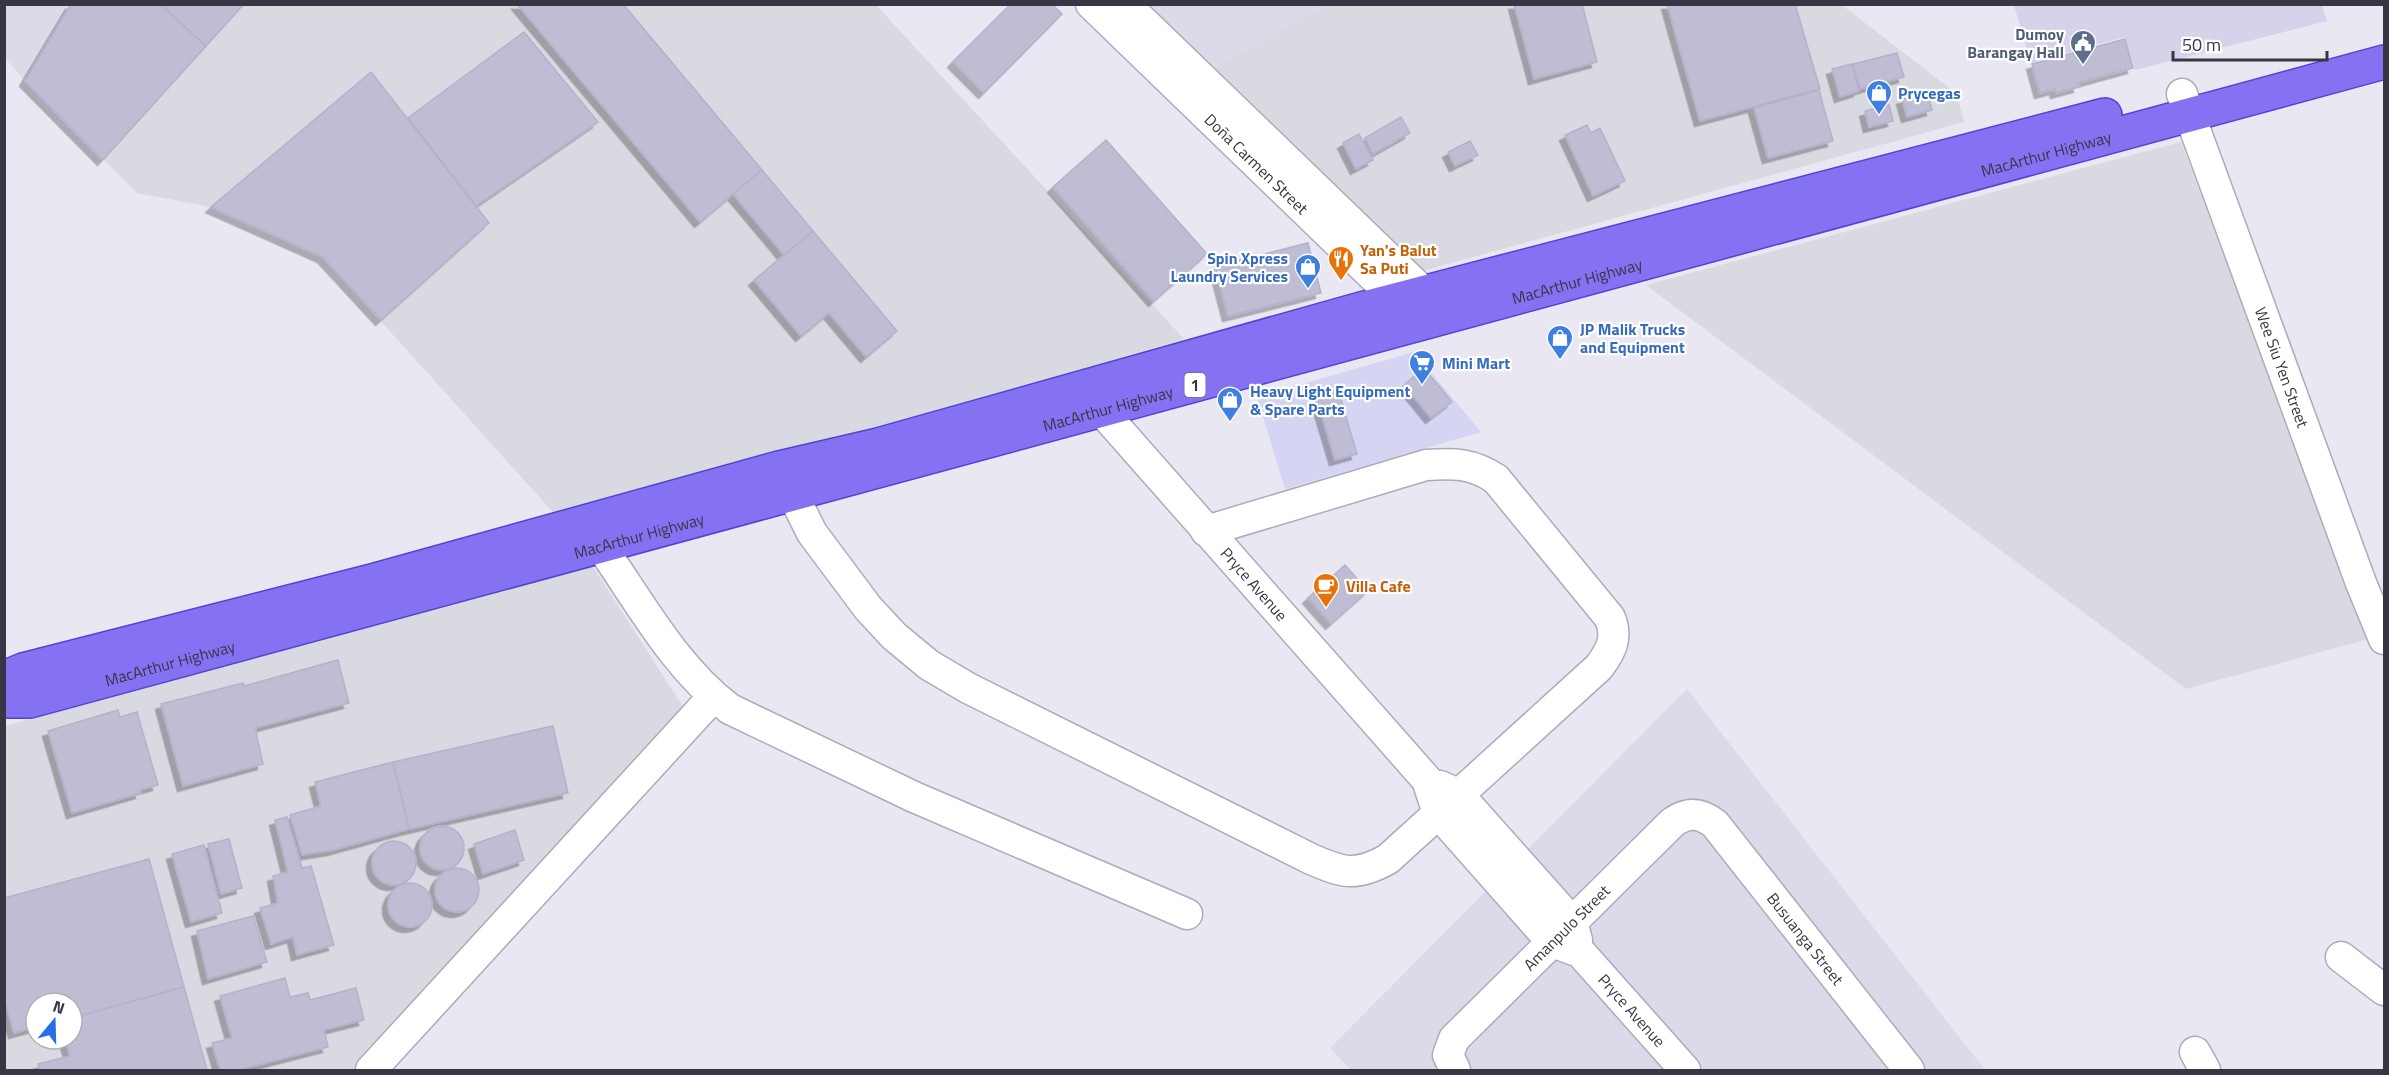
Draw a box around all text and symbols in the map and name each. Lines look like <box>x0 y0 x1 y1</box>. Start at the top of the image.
place label: Dumoy Barangay Hall <box>1967 22 2064 64</box>
scale bar <box>2173 24 2328 62</box>
public building icon: Dumoy Barangay Hall <box>2068 28 2098 66</box>
text: 50 m <box>2182 31 2221 58</box>
shop icon: Prycegas <box>1864 78 1894 116</box>
place label: Prycegas <box>1898 81 1961 105</box>
street label: Doña Carmen Street <box>1199 108 1314 220</box>
street label: MacArthur Highway <box>1978 125 2114 183</box>
place label: Yan's Balut Sa Puti <box>1360 238 1437 280</box>
restaurant icon: Yan's Balut Sa Puti <box>1326 244 1356 282</box>
place label: Spin Xpress Laundry Services <box>1171 246 1288 288</box>
shop icon: Spin Xpress Laundry Services <box>1293 252 1323 290</box>
street label: MacArthur Highway <box>1509 252 1645 310</box>
street label: Wee Siu Yen Street <box>2249 304 2315 431</box>
place label: JP Malik Trucks and Equipment <box>1580 317 1685 359</box>
shop icon: JP Malik Trucks and Equipment <box>1545 323 1575 361</box>
supermarket icon: Mini Mart <box>1407 348 1437 386</box>
place label: Mini Mart <box>1442 351 1510 375</box>
road number: 1 <box>1184 373 1206 397</box>
street label: MacArthur Highway <box>1040 379 1176 438</box>
place label: Heavy Light Equipment & Spare Parts <box>1250 379 1410 421</box>
shop icon: Heavy Light Equipment & Spare Parts <box>1215 385 1245 423</box>
street label: MacArthur Highway <box>571 506 707 565</box>
street label: Pryce Avenue <box>1215 542 1293 626</box>
cafe icon: Villa Cafe <box>1311 571 1341 609</box>
place label: Villa Cafe <box>1346 574 1411 598</box>
street label: MacArthur Highway <box>102 634 238 692</box>
street label: Amanpulo Street <box>1518 879 1616 976</box>
street label: Busuanga Street <box>1761 887 1850 990</box>
street label: Pryce Avenue <box>1593 968 1671 1052</box>
north arrow <box>24 991 84 1051</box>
text: N <box>50 994 68 1020</box>

